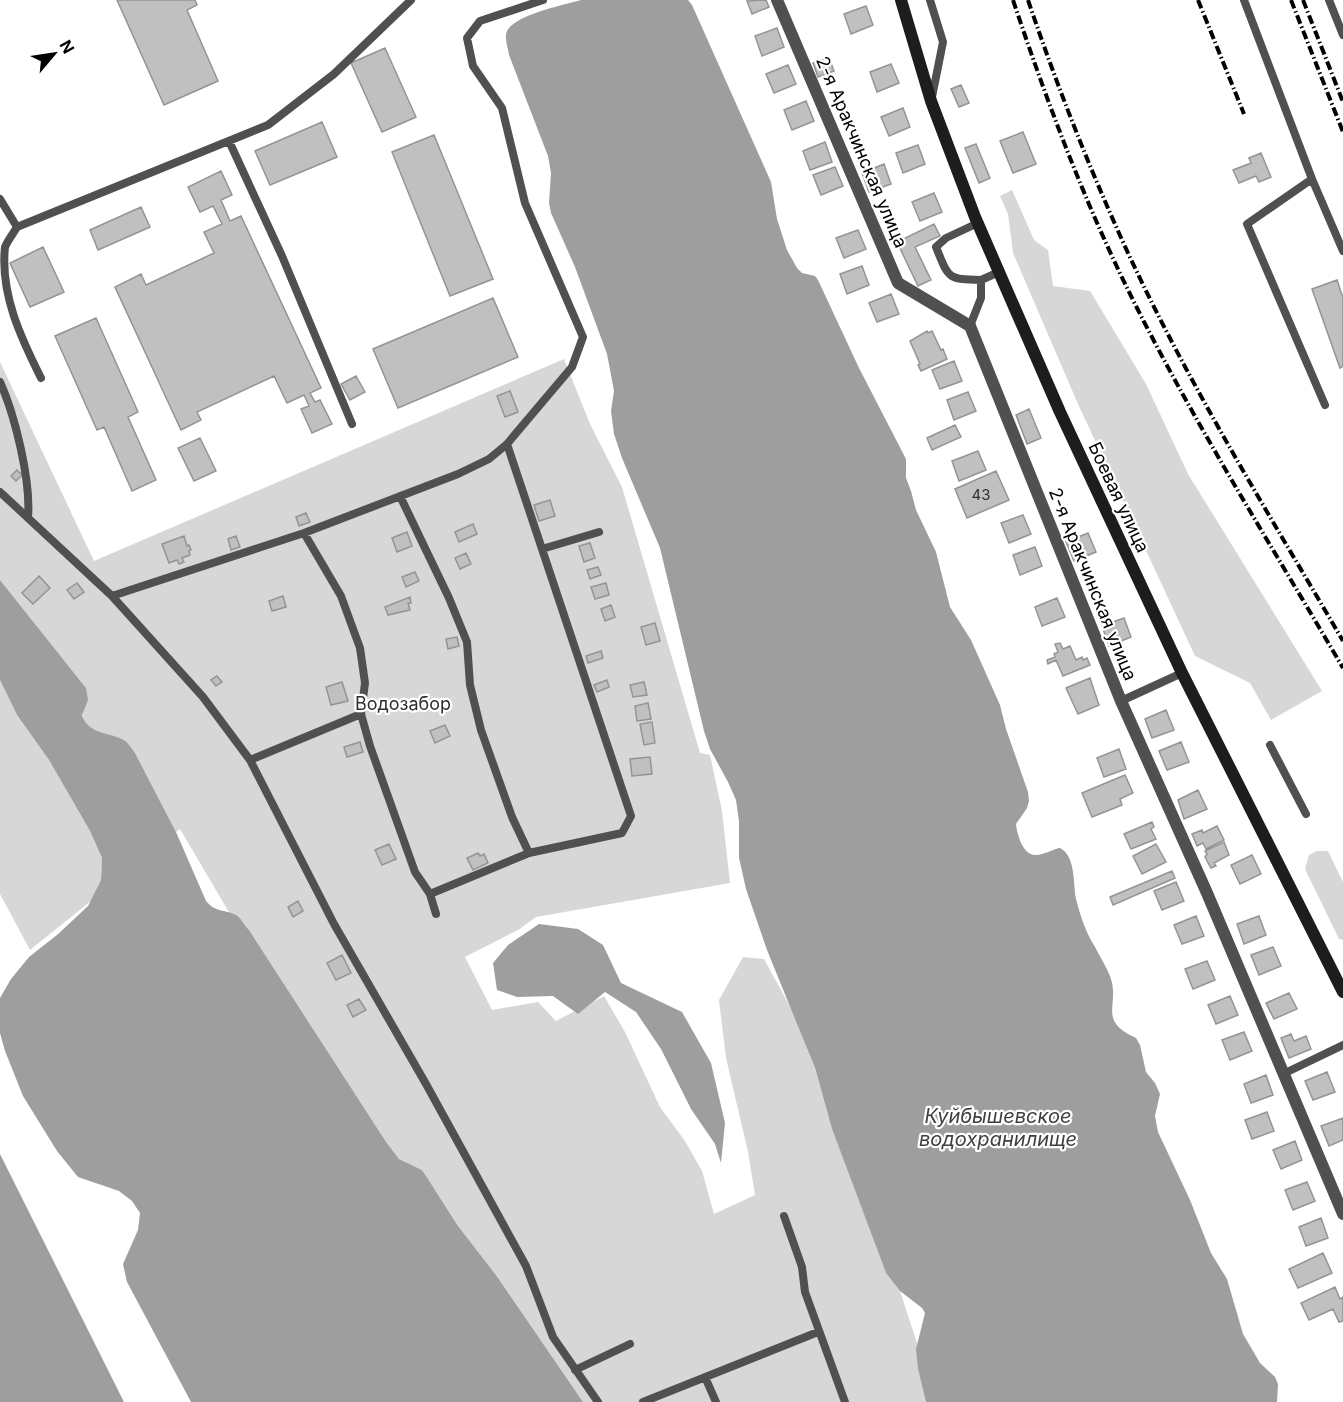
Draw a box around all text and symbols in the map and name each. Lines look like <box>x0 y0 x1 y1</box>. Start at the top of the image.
north arrow <box>24 24 84 84</box>
text: N <box>55 37 79 57</box>
street label: 2-я Аракчинская улица <box>812 53 912 251</box>
street label: Боевая улица <box>1084 438 1154 556</box>
house number: 43 <box>972 485 990 504</box>
street label: 2-я Аракчинская улица <box>1045 485 1141 683</box>
park label: Водозабор <box>355 693 451 714</box>
water label: Куйбышевское водохранилище <box>919 1104 1077 1151</box>

